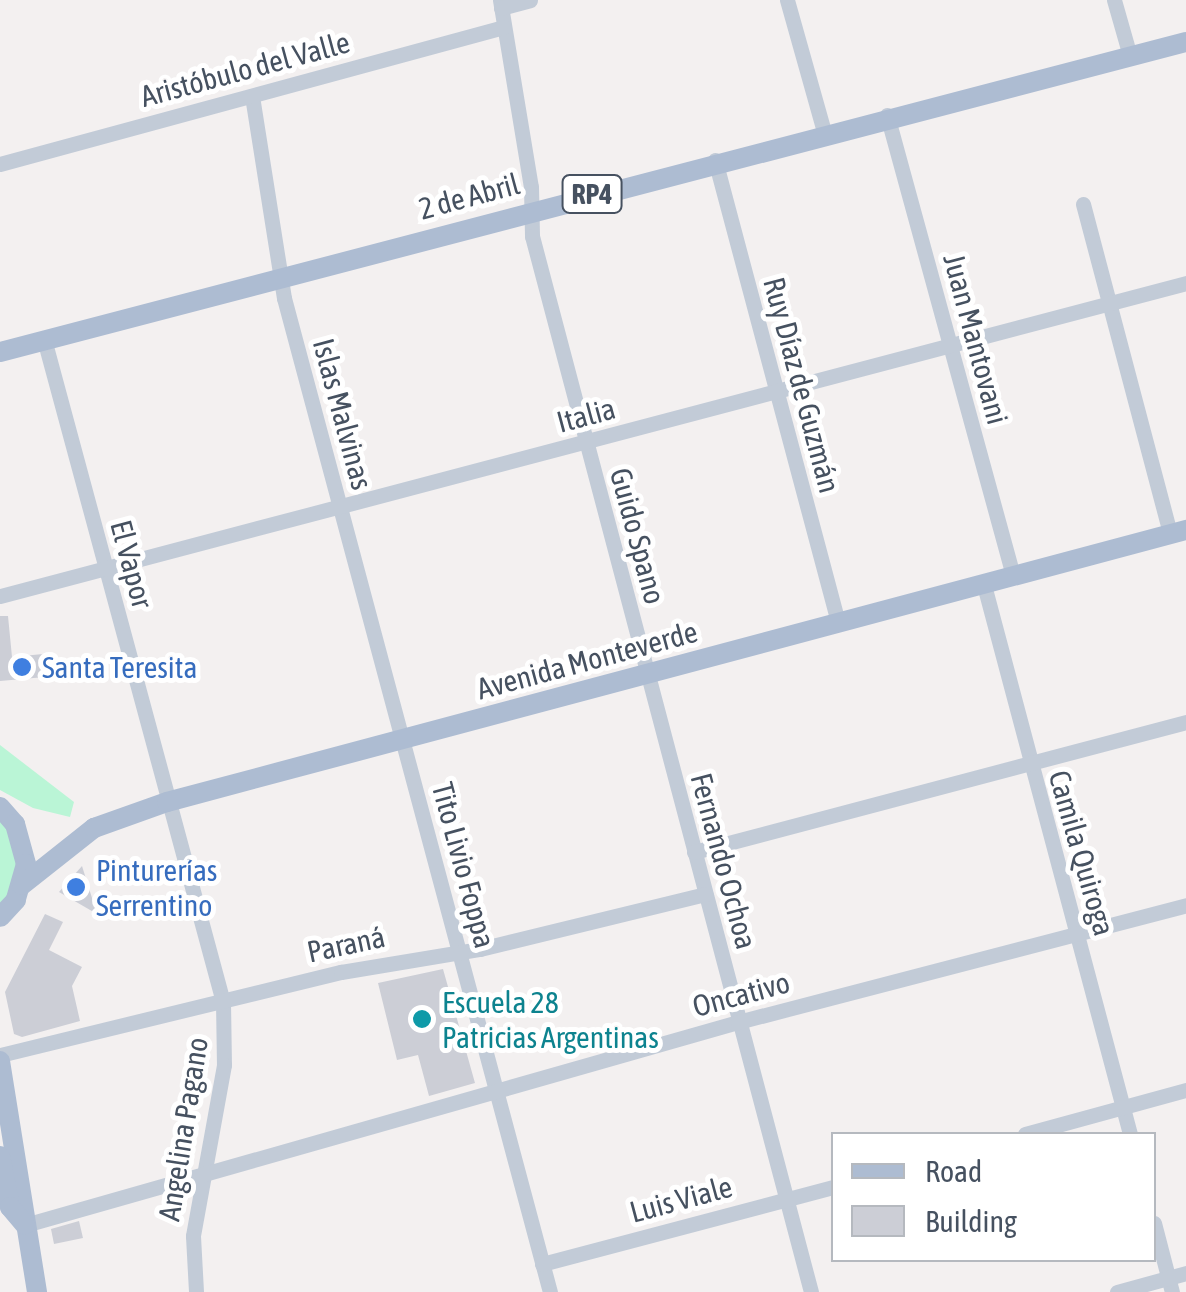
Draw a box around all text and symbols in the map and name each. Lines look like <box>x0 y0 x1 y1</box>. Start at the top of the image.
street label: Aristóbulo del Valle <box>137 24 353 114</box>
street label: 2 de Abril <box>415 165 523 227</box>
road number: RP4 <box>560 171 624 217</box>
street label: Juan Mantovani <box>936 250 1016 428</box>
street label: Ruy Díaz de Guzmán <box>756 273 848 497</box>
street label: Islas Malvinas <box>306 335 380 493</box>
street label: Italia <box>553 390 619 440</box>
street label: Guido Spano <box>603 464 673 608</box>
street label: El Vapor <box>103 516 161 612</box>
street label: Avenida Monteverde <box>473 613 701 707</box>
place label: Santa Teresita <box>42 649 197 685</box>
marker: Santa Teresita <box>11 656 33 678</box>
street label: Camila Quiroga <box>1041 766 1123 940</box>
street label: Fernando Ochoa <box>683 769 765 953</box>
street label: Tito Livio Foppa <box>425 778 503 952</box>
place label: Pinturerías Serrentino <box>96 852 217 922</box>
marker: Pinturerías Serrentino <box>65 876 87 898</box>
street label: Paraná <box>304 918 388 970</box>
street label: Oncativo <box>689 964 793 1024</box>
place label: Escuela 28 Patricias Argentinas <box>442 984 659 1054</box>
marker: Escuela 28 Patricias Argentinas <box>411 1008 433 1030</box>
street label: Angelina Pagano <box>151 1035 215 1223</box>
legend <box>831 1132 1156 1262</box>
text: Road <box>925 1154 982 1188</box>
street label: Luis Viale <box>626 1168 736 1230</box>
text: Building <box>925 1204 1017 1238</box>

